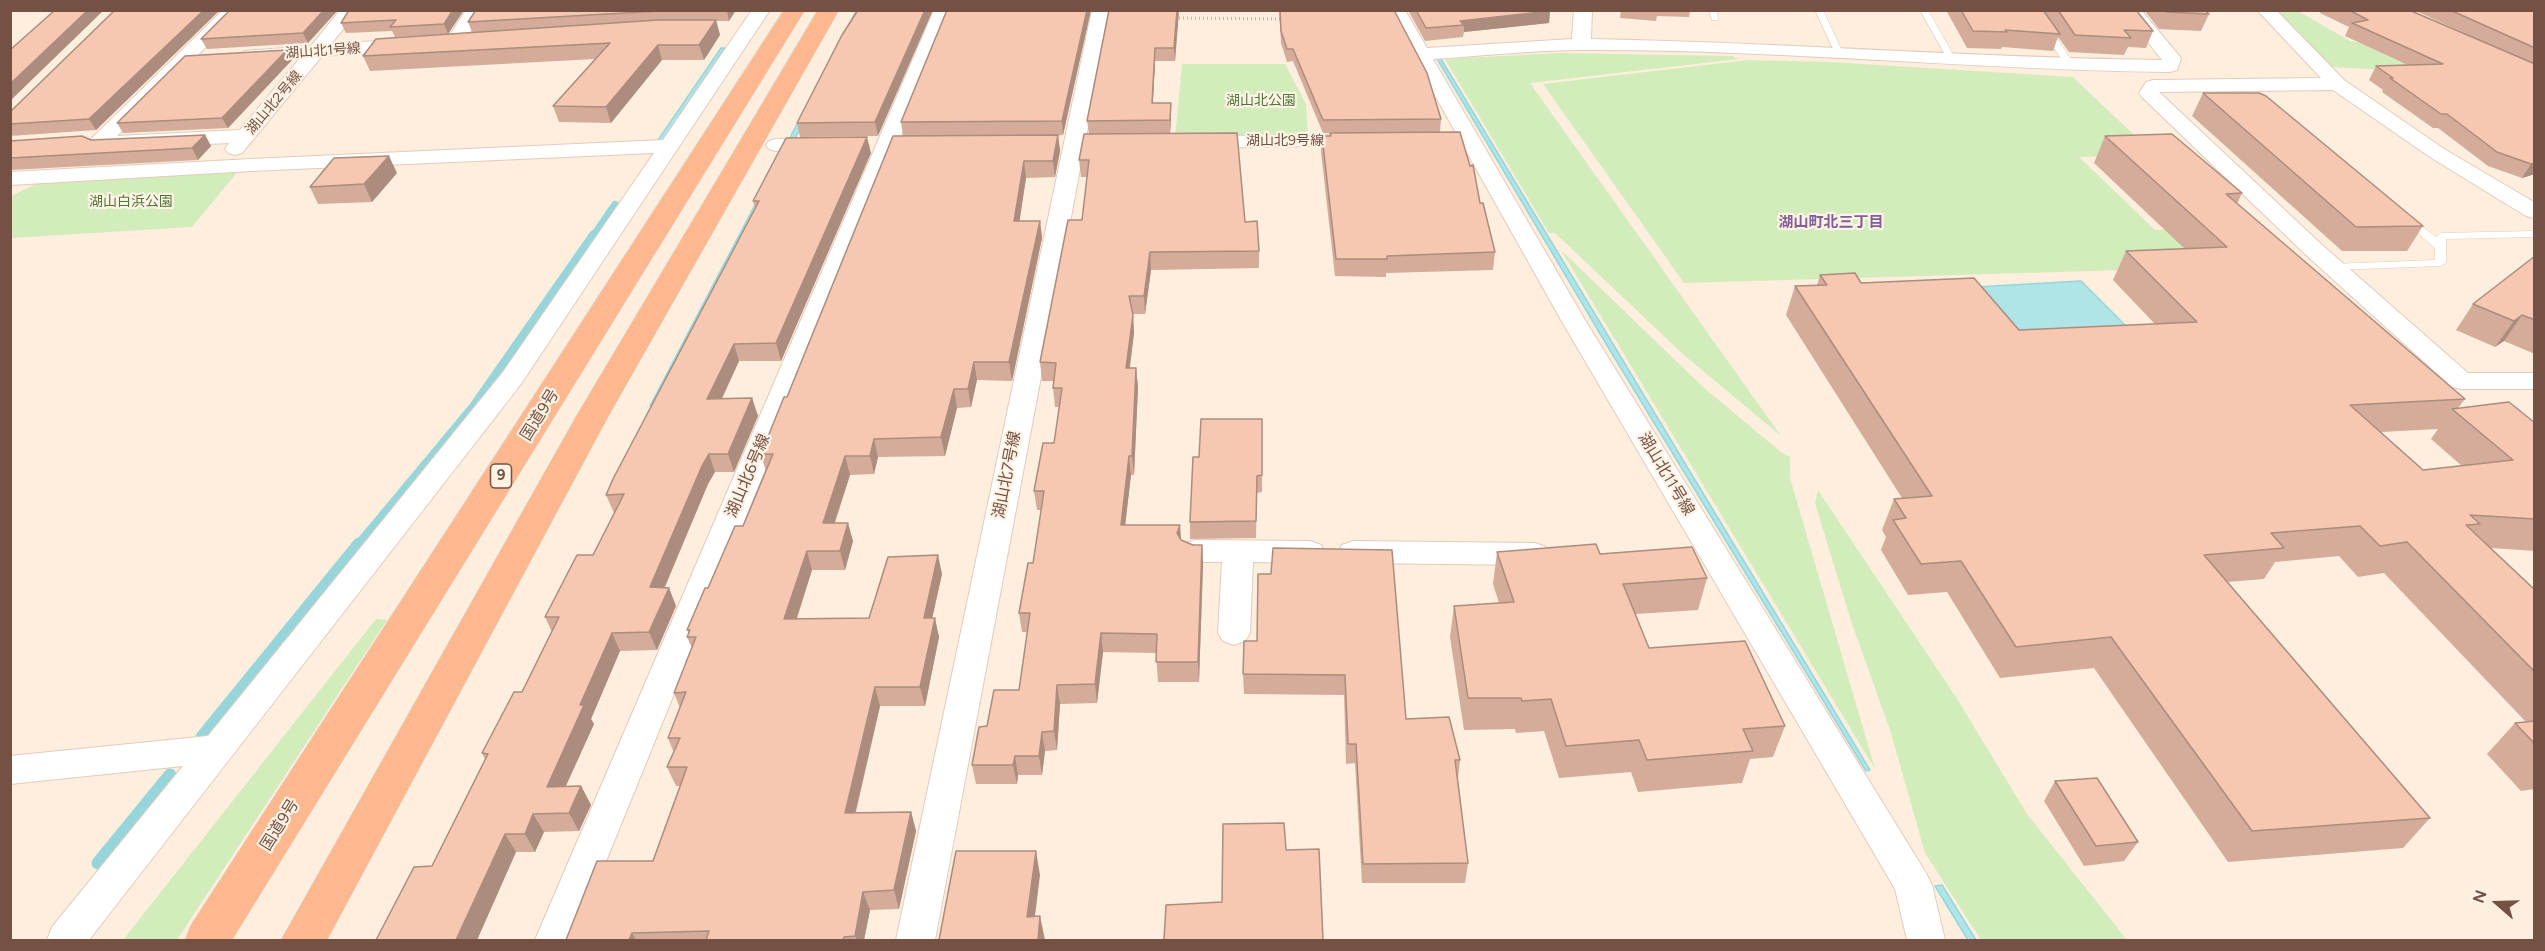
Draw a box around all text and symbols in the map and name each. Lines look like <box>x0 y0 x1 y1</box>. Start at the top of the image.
street label: 湖山北1号線 <box>285 40 361 62</box>
street label: 湖山北2号線 <box>243 68 305 138</box>
park label: 湖山北公園 <box>1226 93 1296 109</box>
street label: 湖山北9号線 <box>1246 133 1324 149</box>
park label: 湖山白浜公園 <box>89 194 173 210</box>
district label: 湖山町北三丁目 <box>1779 214 1883 232</box>
street label: 国道9号 <box>517 386 563 444</box>
street label: 湖山北11号線 <box>1634 429 1698 519</box>
street label: 湖山北7号線 <box>989 430 1025 520</box>
street label: 湖山北6号線 <box>722 431 774 521</box>
road number: 9 <box>490 464 512 488</box>
street label: 国道9号 <box>257 796 303 854</box>
north arrow <box>2467 873 2527 933</box>
text: N <box>2469 888 2491 906</box>

